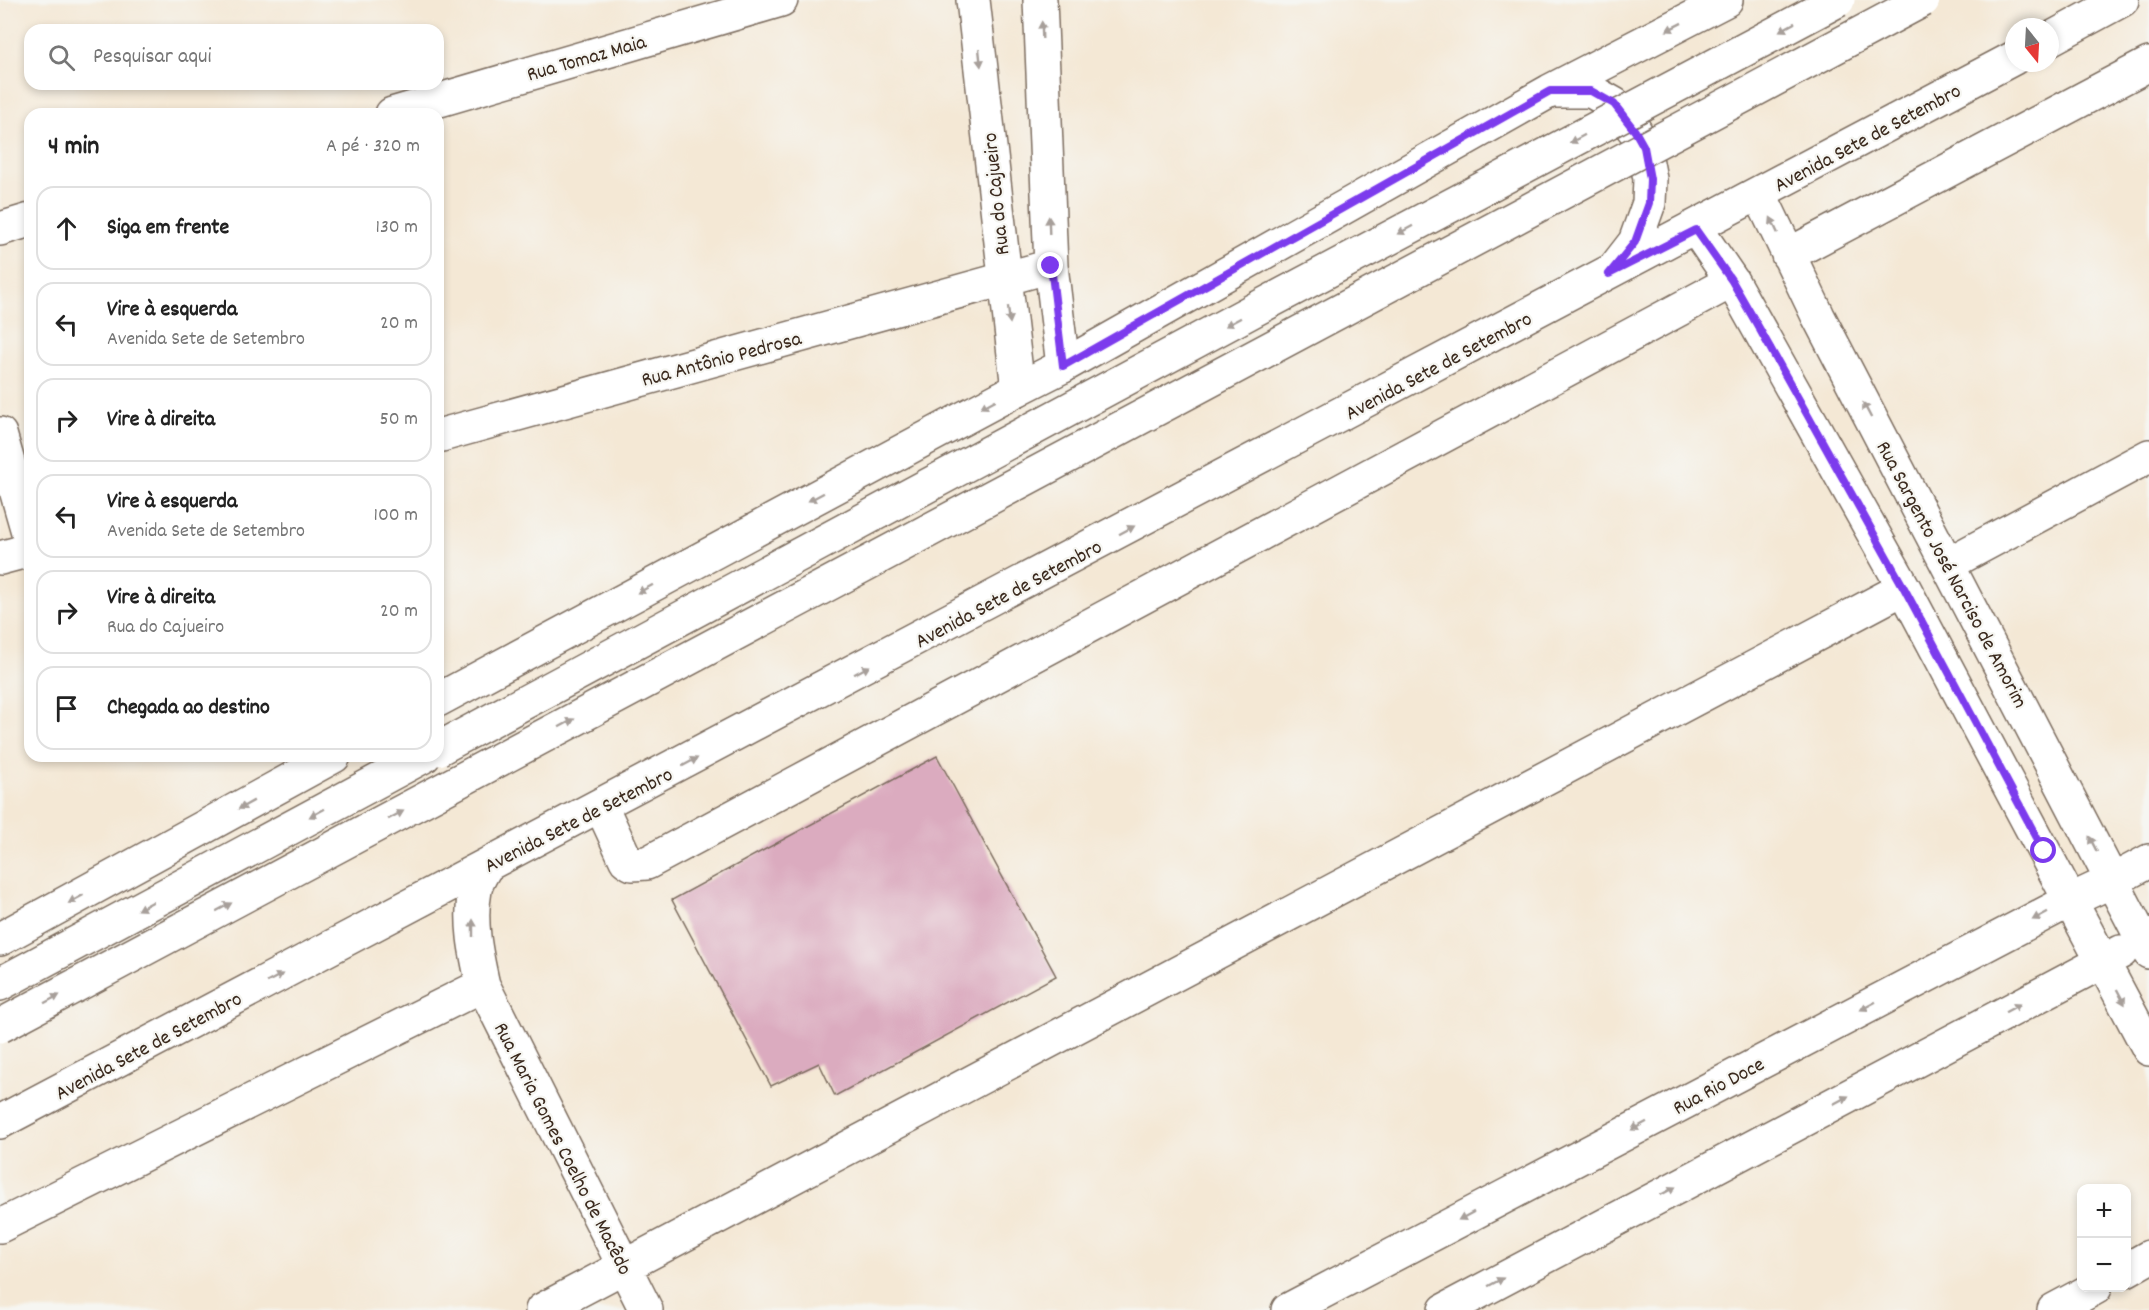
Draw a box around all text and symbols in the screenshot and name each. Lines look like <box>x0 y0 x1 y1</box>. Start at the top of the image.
north arrow <box>2005 18 2059 72</box>
one-way arrow <box>1037 20 1046 39</box>
one-way arrow <box>1665 22 1682 32</box>
one-way arrow <box>1778 23 1795 32</box>
search box <box>24 24 444 90</box>
street label: Rua Tomaz Maia <box>524 28 651 91</box>
icon: search <box>45 41 78 74</box>
text: Pesquisar aqui <box>93 42 212 73</box>
one-way arrow <box>975 49 985 68</box>
street label: Avenida Sete de Setembro <box>1770 78 1967 202</box>
text: 4 min <box>48 129 99 166</box>
street label: Rua do Cajueiro <box>977 131 1019 256</box>
text: A pé · 320 m <box>326 133 420 161</box>
one-way arrow <box>1568 134 1585 144</box>
icon: ahead <box>50 212 83 245</box>
text: Siga em frente <box>107 213 229 244</box>
text: 130 m <box>376 214 418 242</box>
one-way arrow <box>1045 215 1054 234</box>
one-way arrow <box>1769 216 1778 233</box>
one-way arrow <box>1396 225 1413 235</box>
route end <box>1037 252 1063 278</box>
text: Vire à esquerda <box>107 295 237 326</box>
one-way arrow <box>1004 305 1014 324</box>
street label: Avenida Sete de Setembro <box>1341 306 1538 430</box>
icon: left <box>50 308 83 341</box>
text: 20 m <box>380 310 418 338</box>
one-way arrow <box>1224 317 1241 327</box>
street label: Rua Antônio Pedrosa <box>639 325 806 397</box>
text: Avenida Sete de Setembro <box>107 326 305 354</box>
one-way arrow <box>980 399 997 409</box>
one-way arrow <box>1862 401 1872 418</box>
icon: right <box>50 404 83 437</box>
text: Vire à direita <box>107 405 215 436</box>
text: 50 m <box>380 406 418 434</box>
street label: Rua Sargento José Narciso de Amorim <box>1867 436 2034 714</box>
text: Vire à esquerda <box>107 487 237 518</box>
one-way arrow <box>808 492 825 502</box>
icon: left <box>50 500 83 533</box>
text: 100 m <box>374 502 418 530</box>
text: Avenida Sete de Setembro <box>107 518 305 546</box>
one-way arrow <box>1119 525 1136 535</box>
street label: Avenida Sete de Setembro <box>911 534 1108 658</box>
text: Vire à direita <box>107 583 215 614</box>
one-way arrow <box>636 584 653 594</box>
icon: right <box>50 596 83 629</box>
text: 20 m <box>380 598 418 626</box>
text: Rua do Cajueiro <box>107 614 224 642</box>
one-way arrow <box>854 665 871 675</box>
icon: arrive <box>50 692 83 725</box>
text: Chegada ao destino <box>107 693 270 724</box>
one-way arrow <box>559 718 576 728</box>
one-way arrow <box>681 757 699 767</box>
street label: Avenida Sete de Setembro <box>480 761 679 882</box>
one-way arrow <box>238 799 255 809</box>
one-way arrow <box>308 808 326 818</box>
one-way arrow <box>387 810 404 820</box>
one-way arrow <box>2088 835 2098 852</box>
route start <box>2030 837 2056 863</box>
one-way arrow <box>67 894 84 904</box>
one-way arrow <box>136 901 153 911</box>
one-way arrow <box>215 902 232 912</box>
one-way arrow <box>2032 911 2049 921</box>
one-way arrow <box>468 918 478 937</box>
one-way arrow <box>267 973 284 983</box>
street label: Avenida Sete de Setembro <box>51 986 248 1110</box>
one-way arrow <box>2116 989 2126 1006</box>
one-way arrow <box>43 994 60 1004</box>
one-way arrow <box>1859 1002 1876 1011</box>
one-way arrow <box>2004 1004 2022 1014</box>
street label: Rua Maria Gomes Coelho de Macêdo <box>484 1018 638 1281</box>
street label: Rua Rio Doce <box>1668 1051 1771 1124</box>
one-way arrow <box>1832 1095 1849 1105</box>
one-way arrow <box>1630 1121 1647 1131</box>
map controls <box>2077 1184 2131 1292</box>
button: + <box>2077 1184 2131 1238</box>
one-way arrow <box>1660 1186 1677 1196</box>
one-way arrow <box>1458 1212 1475 1221</box>
button: − <box>2077 1238 2131 1292</box>
one-way arrow <box>1488 1277 1505 1287</box>

